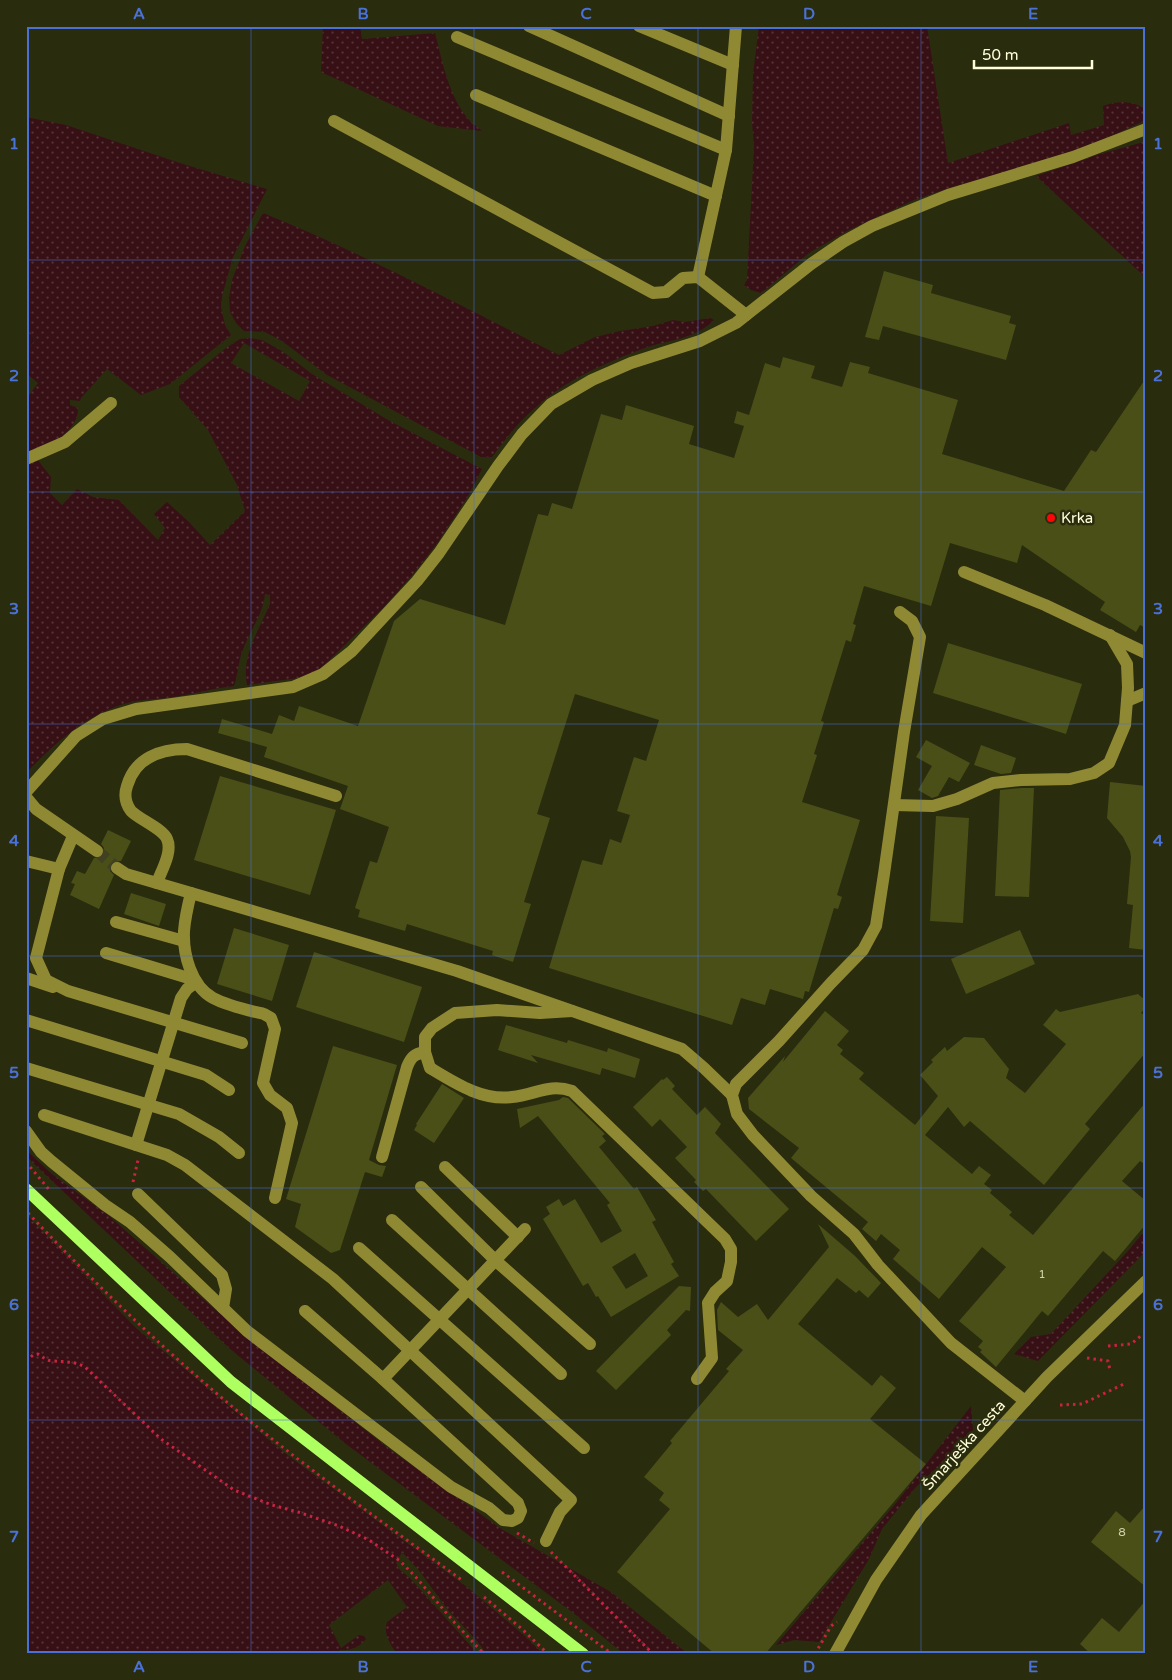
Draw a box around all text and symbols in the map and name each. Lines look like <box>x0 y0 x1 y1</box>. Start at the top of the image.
text: A <box>133 4 145 24</box>
text: B <box>357 4 369 24</box>
text: C <box>580 4 592 24</box>
text: D <box>803 4 815 24</box>
text: E <box>1028 4 1038 24</box>
scale bar <box>974 38 1092 70</box>
text: 50 m <box>982 46 1019 64</box>
text: 1 <box>9 134 19 154</box>
text: 1 <box>1153 134 1163 154</box>
text: 2 <box>9 366 19 386</box>
text: 2 <box>1153 366 1163 386</box>
place label: Krka <box>1061 509 1093 527</box>
marker: Krka <box>1045 512 1057 524</box>
text: 3 <box>9 599 19 619</box>
text: 3 <box>1153 599 1163 619</box>
text: 4 <box>9 831 19 851</box>
text: 4 <box>1153 831 1163 851</box>
text: 5 <box>9 1063 19 1083</box>
text: 5 <box>1153 1063 1163 1083</box>
house number: 1 <box>1038 1267 1046 1281</box>
text: 6 <box>9 1295 19 1315</box>
text: 6 <box>1153 1295 1163 1315</box>
street label: Šmarješka cesta <box>919 1396 1009 1494</box>
house number: 8 <box>1118 1525 1126 1539</box>
text: 7 <box>9 1527 19 1547</box>
text: 7 <box>1153 1527 1163 1547</box>
text: A <box>133 1657 145 1677</box>
text: B <box>357 1657 369 1677</box>
text: C <box>580 1657 592 1677</box>
text: D <box>803 1657 815 1677</box>
text: E <box>1028 1657 1038 1677</box>

